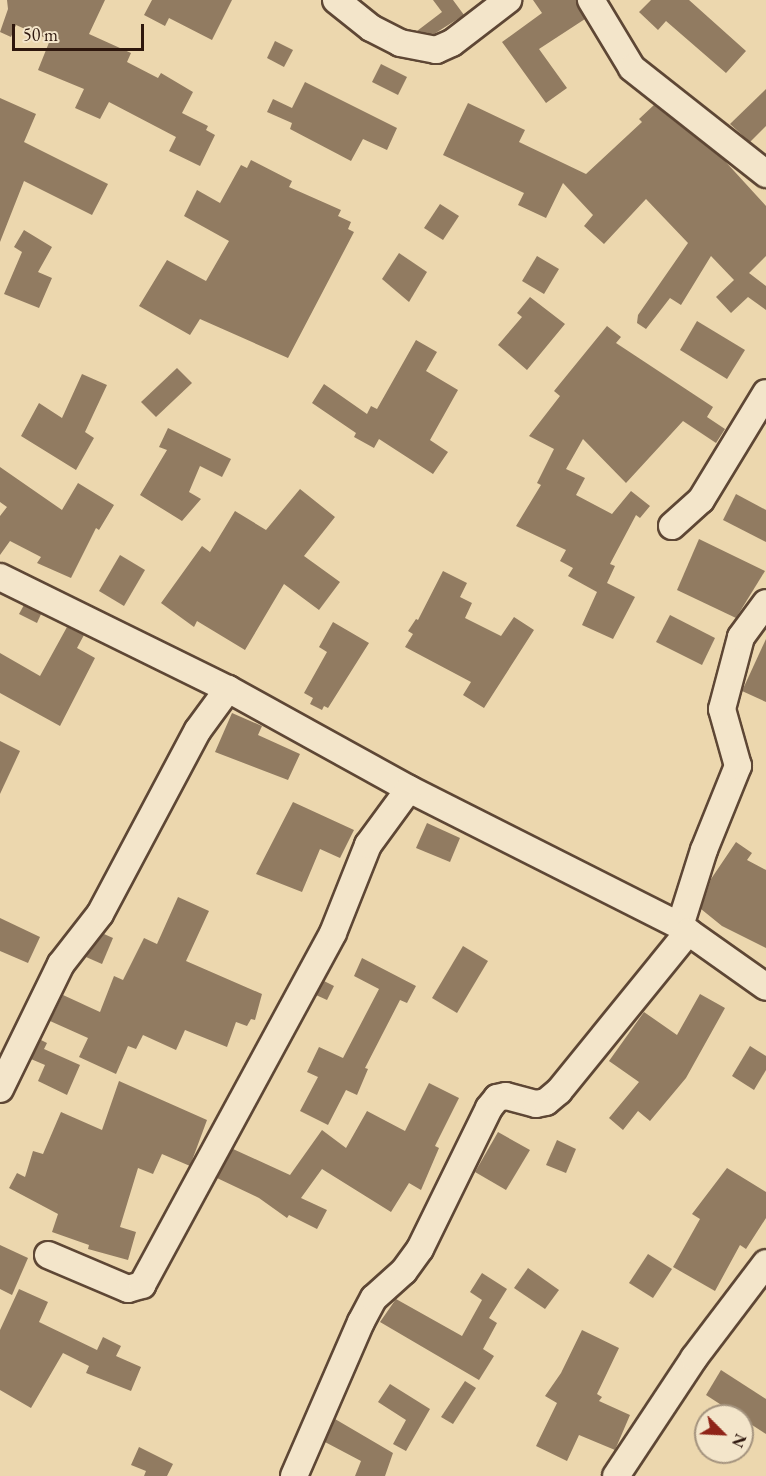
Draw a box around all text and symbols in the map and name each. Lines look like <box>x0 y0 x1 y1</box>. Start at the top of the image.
scale bar <box>15 12 147 50</box>
text: 50 m <box>23 23 58 46</box>
north arrow <box>694 1404 754 1464</box>
text: N <box>727 1431 751 1451</box>

